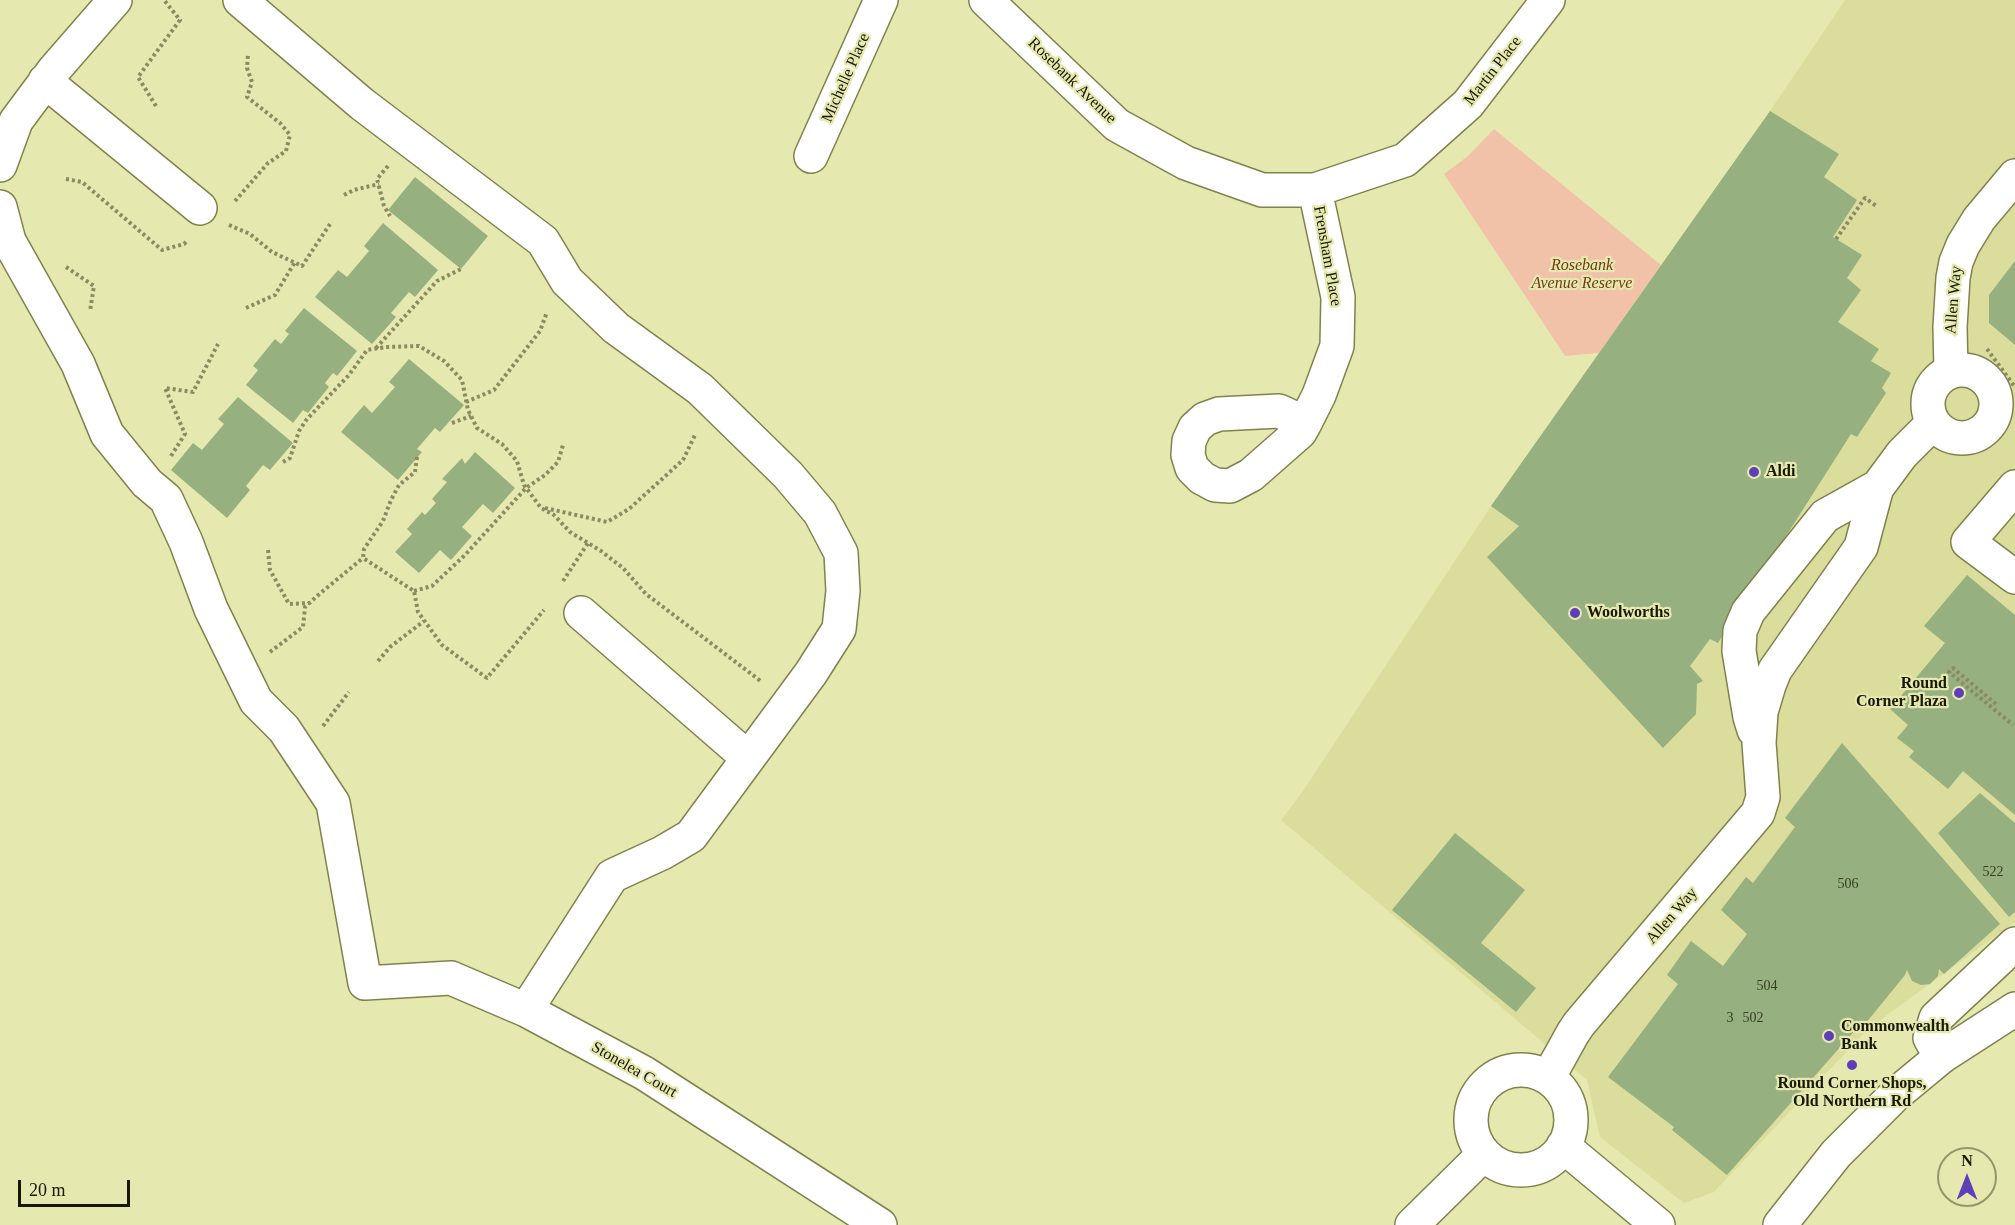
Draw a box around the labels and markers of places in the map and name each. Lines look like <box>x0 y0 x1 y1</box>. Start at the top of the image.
place label: Aldi <box>1766 462 1795 482</box>
marker: Aldi <box>1747 465 1761 479</box>
place label: Woolworths <box>1587 603 1670 623</box>
marker: Woolworths <box>1568 606 1582 620</box>
place label: Round Corner Plaza <box>1856 674 1947 712</box>
marker: Round Corner Plaza <box>1952 686 1966 700</box>
place label: Commonwealth Bank <box>1841 1017 1949 1055</box>
marker: Commonwealth Bank <box>1822 1029 1836 1043</box>
marker: Round Corner Shops, Old Northern Rd <box>1845 1058 1859 1072</box>
place label: Round Corner Shops, Old Northern Rd <box>1778 1074 1926 1112</box>

